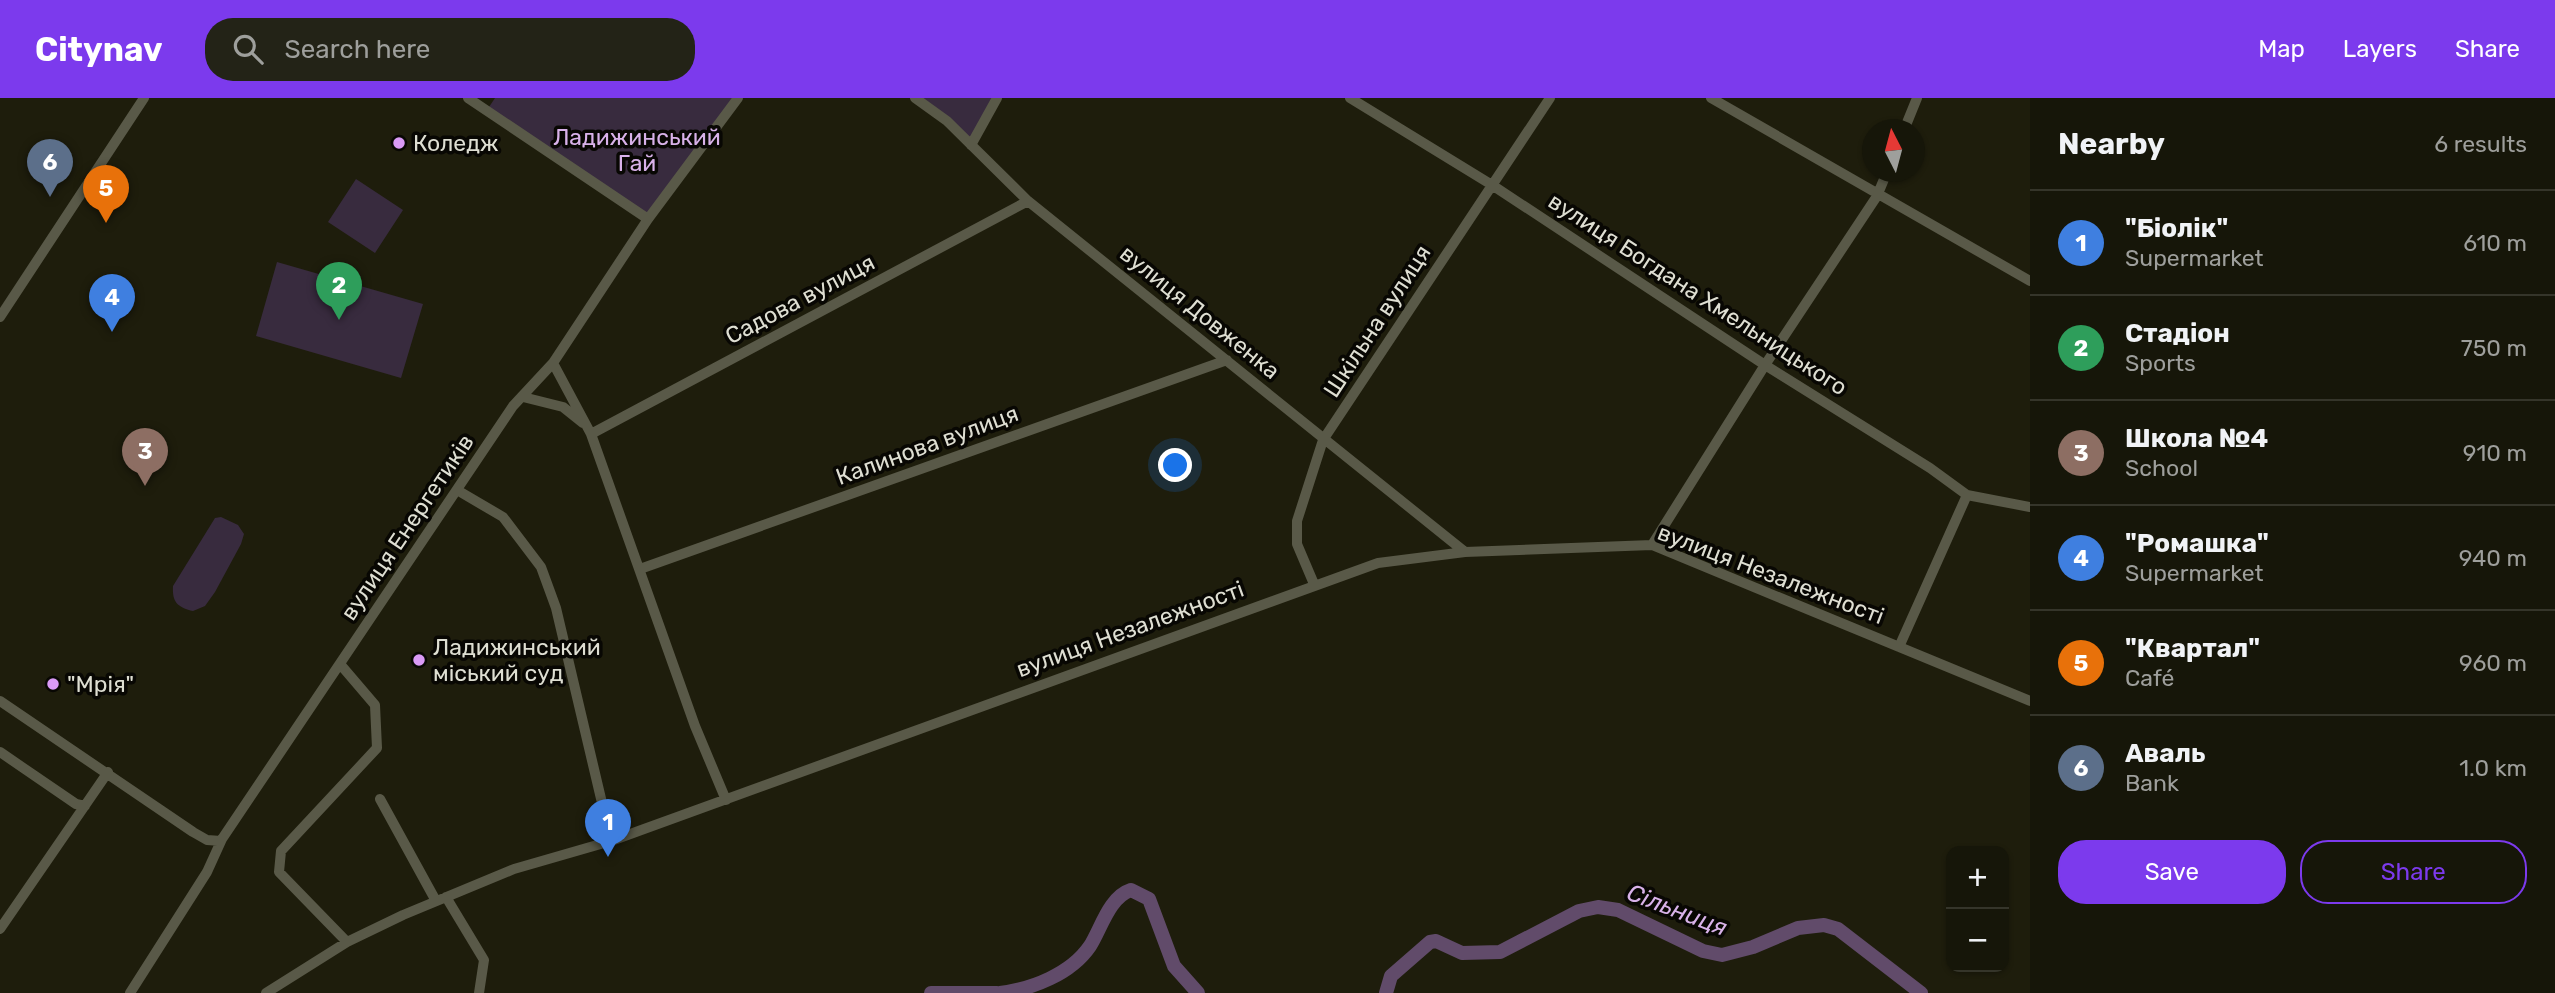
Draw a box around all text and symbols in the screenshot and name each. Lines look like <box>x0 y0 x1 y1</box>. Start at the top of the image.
search box <box>205 18 695 81</box>
text: Citynav <box>35 30 163 69</box>
icon: search <box>229 30 267 68</box>
text: Search here <box>285 34 430 65</box>
text: Map <box>2258 35 2305 63</box>
text: Layers <box>2343 35 2417 63</box>
text: Share <box>2455 35 2520 63</box>
north arrow <box>1862 119 1925 182</box>
park label: Ладижинський Гай <box>553 123 721 177</box>
text: Nearby <box>2058 126 2165 162</box>
place label: Коледж <box>413 129 498 157</box>
text: 6 results <box>2434 130 2527 158</box>
marker: Коледж <box>391 135 407 151</box>
pin: 6 <box>27 139 73 197</box>
pin: 5 <box>83 165 129 223</box>
street label: вулиця Богдана Хмельницького <box>1543 187 1853 401</box>
text: "Біолік" <box>2125 213 2228 244</box>
text: 1 <box>2075 229 2087 257</box>
text: 610 m <box>2463 229 2527 257</box>
street label: вулиця Довженка <box>1115 239 1285 385</box>
street label: Шкільна вулиця <box>1317 240 1437 402</box>
text: Supermarket <box>2125 244 2263 272</box>
street label: Садова вулиця <box>721 248 879 350</box>
pin: 2 <box>316 262 362 320</box>
pin: 4 <box>89 274 135 332</box>
text: Стадіон <box>2125 318 2230 349</box>
text: 2 <box>2074 334 2088 362</box>
text: 750 m <box>2461 334 2527 362</box>
text: Sports <box>2125 349 2196 377</box>
street label: Калинова вулиця <box>832 399 1022 491</box>
text: Школа №4 <box>2125 423 2268 454</box>
pin: 3 <box>122 428 168 486</box>
street label: вулиця Енергетиків <box>334 429 480 625</box>
text: 3 <box>2073 439 2089 467</box>
text: 910 m <box>2463 439 2527 467</box>
your location <box>1158 448 1192 482</box>
text: School <box>2125 454 2198 482</box>
street label: вулиця Незалежності <box>1654 518 1888 630</box>
text: "Ромашка" <box>2125 528 2269 559</box>
text: 4 <box>2073 544 2089 572</box>
text: 940 m <box>2459 544 2527 572</box>
text: Supermarket <box>2125 559 2263 587</box>
street label: вулиця Незалежності <box>1012 575 1248 683</box>
place label: Ладижинський міський суд <box>433 633 601 687</box>
text: "Квартал" <box>2125 633 2260 664</box>
text: 5 <box>2074 649 2088 677</box>
text: 960 m <box>2459 649 2527 677</box>
marker: Ладижинський міський суд <box>411 652 427 668</box>
text: Café <box>2125 664 2174 692</box>
place label: "Мрія" <box>67 670 134 698</box>
marker: "Мрія" <box>45 676 61 692</box>
text: Аваль <box>2125 738 2206 769</box>
text: 6 <box>2074 754 2088 782</box>
text: 1.0 km <box>2459 754 2527 782</box>
text: Bank <box>2125 769 2179 797</box>
pin: 1 <box>585 799 631 857</box>
button: Save <box>2058 840 2286 904</box>
button: Share <box>2300 840 2527 904</box>
map controls <box>1946 846 2009 972</box>
button: + <box>1946 846 2009 909</box>
water label: Сільниця <box>1623 878 1731 942</box>
button: − <box>1946 909 2009 972</box>

